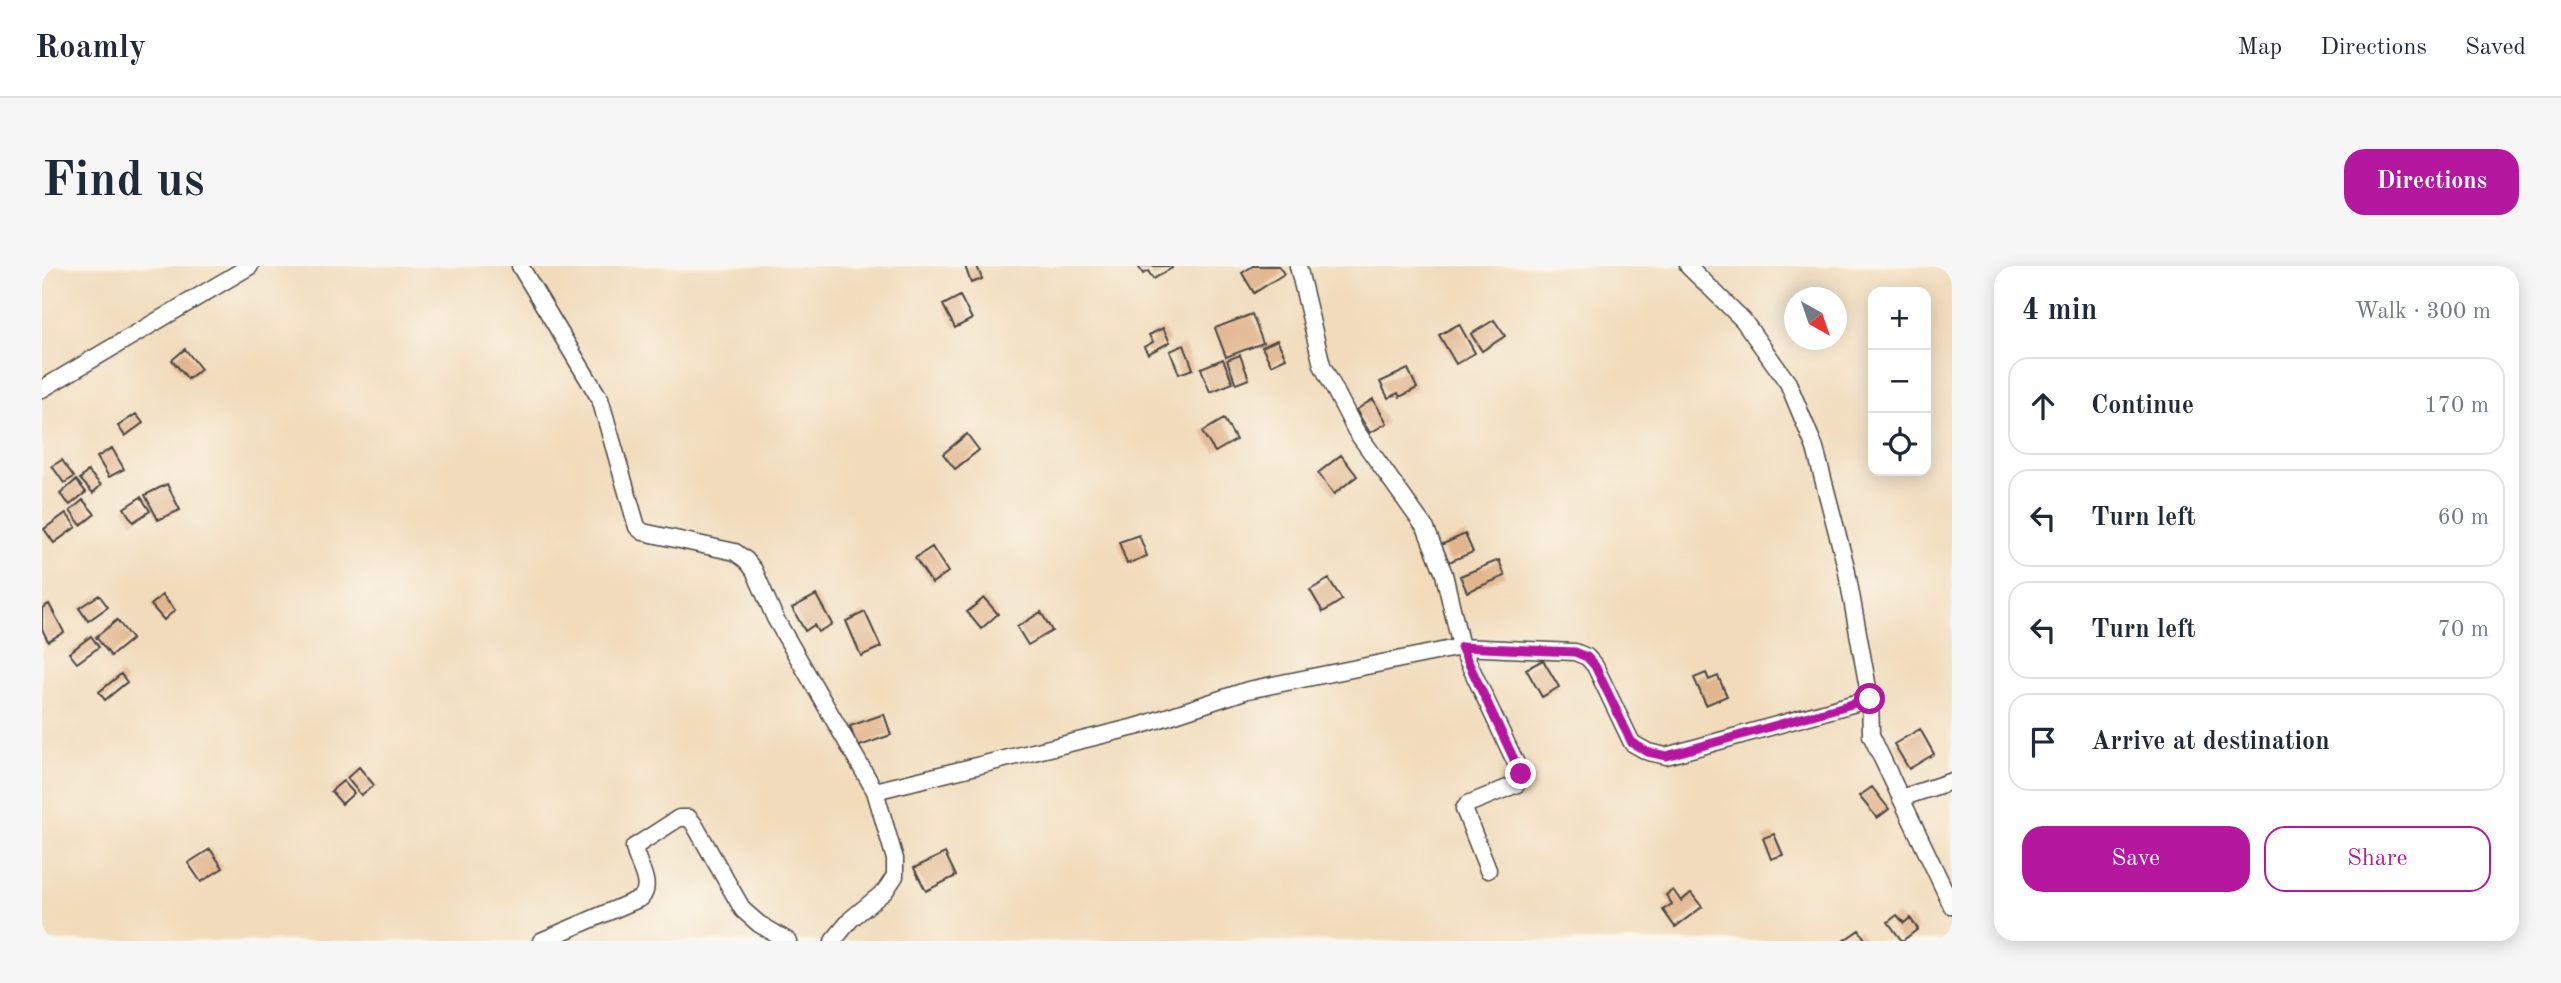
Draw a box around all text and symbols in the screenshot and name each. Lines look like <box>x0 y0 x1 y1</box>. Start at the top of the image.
text: Roamly <box>35 32 146 65</box>
text: Map <box>2238 36 2282 60</box>
text: Directions <box>2320 36 2427 60</box>
text: Saved <box>2465 36 2526 60</box>
button: Directions <box>2344 149 2519 215</box>
text: Find us <box>42 158 205 207</box>
north arrow <box>1784 287 1847 350</box>
map controls <box>1868 287 1931 476</box>
button: + <box>1868 287 1931 350</box>
text: 4 min <box>2022 296 2097 326</box>
text: Walk · 300 m <box>2355 300 2491 323</box>
button: − <box>1868 350 1931 413</box>
icon: ahead <box>2024 387 2062 425</box>
text: Continue <box>2091 393 2194 419</box>
text: 170 m <box>2424 394 2489 417</box>
button: locate <box>1868 413 1931 476</box>
icon: left <box>2024 499 2062 537</box>
text: Turn left <box>2091 505 2196 531</box>
text: 60 m <box>2438 506 2489 529</box>
icon: left <box>2024 611 2062 649</box>
text: Turn left <box>2091 617 2196 643</box>
text: 70 m <box>2438 618 2489 641</box>
route start <box>1854 683 1885 714</box>
icon: arrive <box>2024 723 2062 761</box>
text: Arrive at destination <box>2091 729 2330 755</box>
route end <box>1505 758 1536 789</box>
button: Save <box>2022 826 2250 892</box>
button: Share <box>2264 826 2491 892</box>

